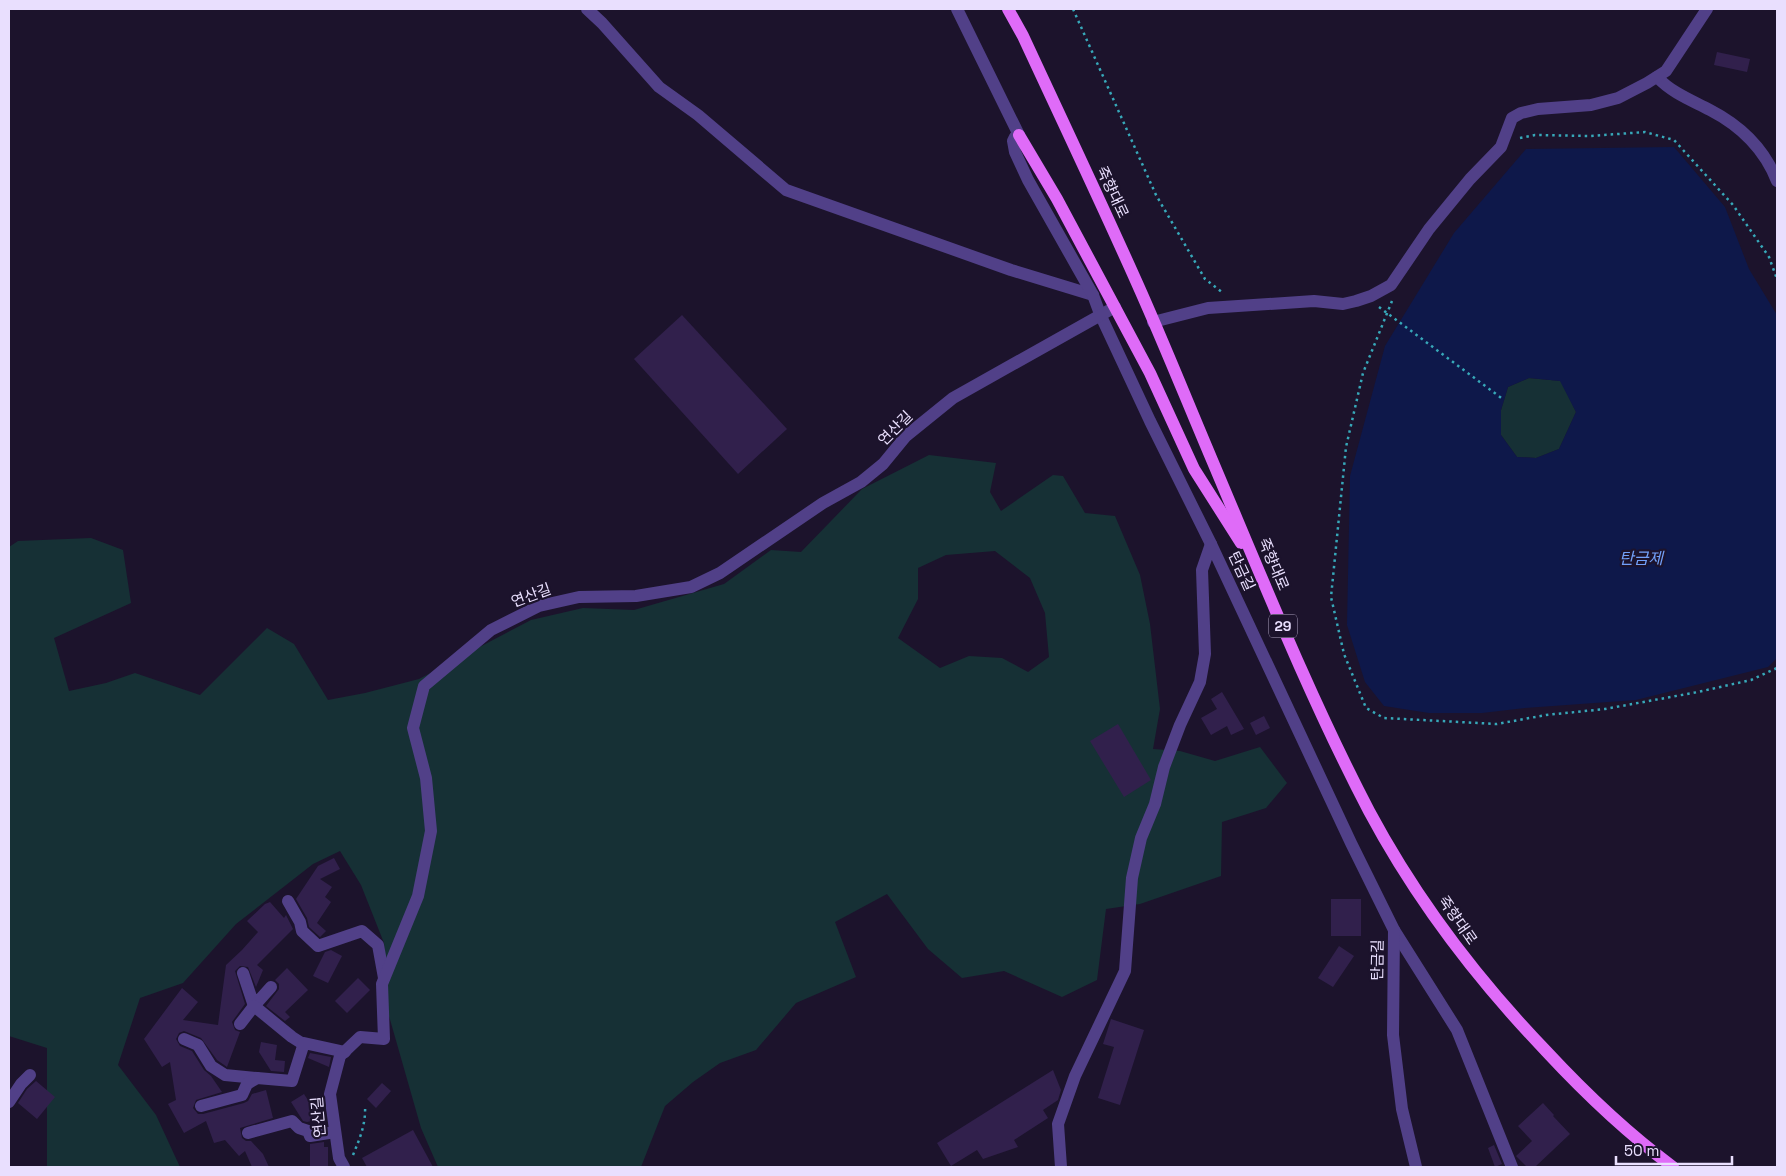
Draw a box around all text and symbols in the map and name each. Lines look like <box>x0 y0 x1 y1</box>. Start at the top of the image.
street label: 죽향대로 <box>1093 163 1133 221</box>
street label: 연산길 <box>874 407 916 449</box>
street label: 죽향대로 <box>1254 535 1294 593</box>
street label: 탄금길 <box>1225 548 1259 594</box>
water label: 탄금제 <box>1619 548 1665 569</box>
street label: 연산길 <box>508 579 554 611</box>
road number: 29 <box>1269 614 1297 638</box>
street label: 죽향대로 <box>1434 892 1482 948</box>
street label: 탄금길 <box>1367 939 1387 981</box>
street label: 연산길 <box>307 1096 329 1138</box>
scale bar <box>1616 1134 1732 1166</box>
text: 50 m <box>1624 1141 1659 1160</box>

